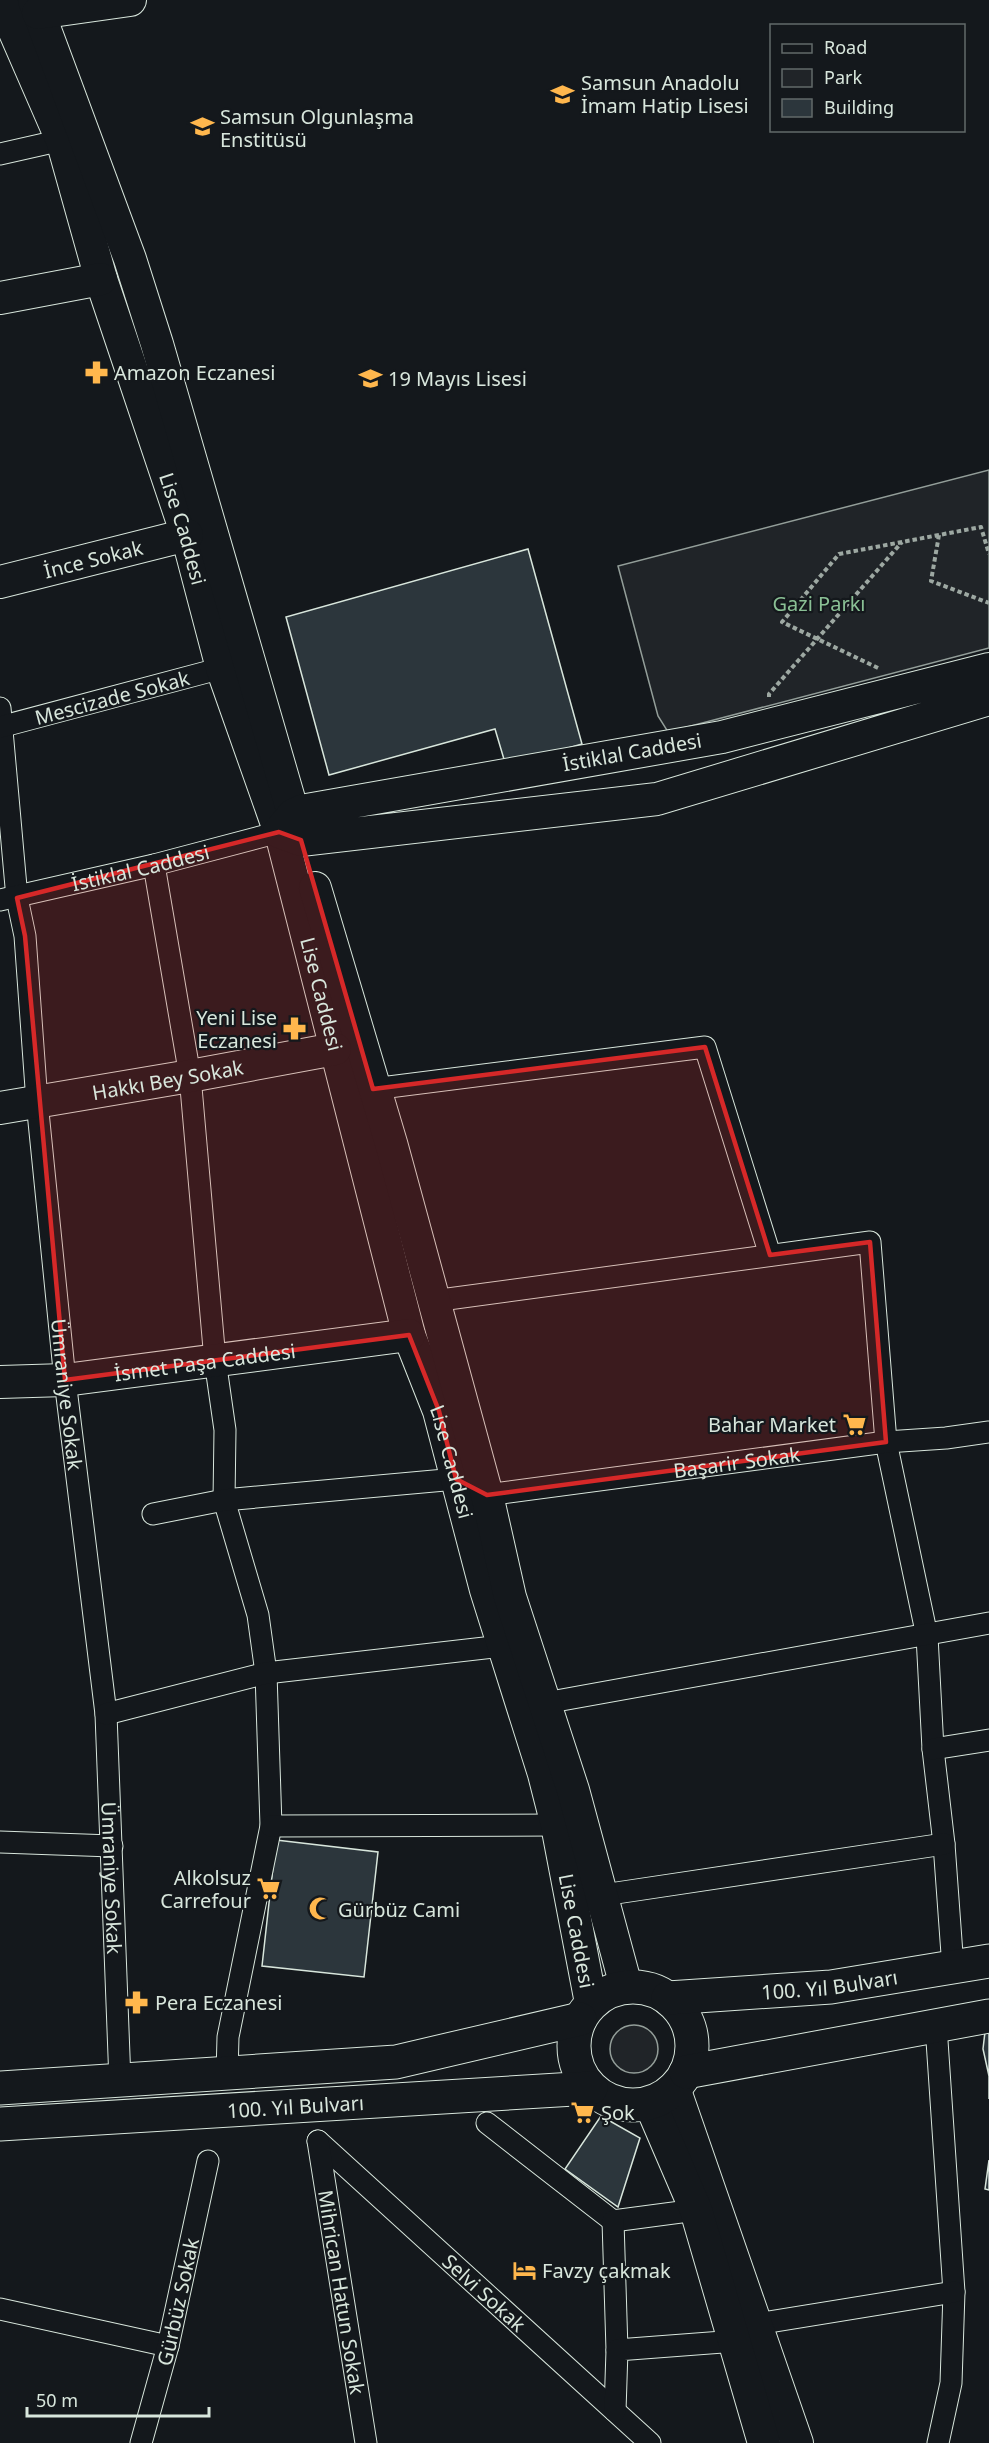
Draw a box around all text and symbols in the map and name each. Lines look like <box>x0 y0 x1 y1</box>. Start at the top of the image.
legend <box>770 24 965 132</box>
text: Road <box>824 35 867 59</box>
text: Park <box>824 65 862 89</box>
place label: Samsun Anadolu İmam Hatip Lisesi <box>581 69 749 119</box>
school or university icon: Samsun Anadolu İmam Hatip Lisesi <box>550 81 576 107</box>
text: Building <box>824 95 894 119</box>
place label: Samsun Olgunlaşma Enstitüsü <box>220 103 414 153</box>
school or university icon: Samsun Olgunlaşma Enstitüsü <box>189 114 215 140</box>
pharmacy icon: Amazon Eczanesi <box>83 359 109 385</box>
place label: Amazon Eczanesi <box>114 359 275 386</box>
school or university icon: 19 Mayıs Lisesi <box>357 365 383 391</box>
place label: 19 Mayıs Lisesi <box>388 365 527 392</box>
street label: Lise Caddesi <box>153 469 213 588</box>
street label: İnce Sokak <box>41 533 146 584</box>
park label: Gazi Parkı <box>773 590 865 617</box>
street label: Mescizade Sokak <box>32 664 193 731</box>
street label: İstiklal Caddesi <box>560 726 704 778</box>
street label: İstiklal Caddesi <box>69 838 212 897</box>
street label: Lise Caddesi <box>295 934 349 1054</box>
place label: Yeni Lise Eczanesi <box>196 1004 277 1054</box>
pharmacy icon: Yeni Lise Eczanesi <box>282 1015 308 1041</box>
street label: Hakkı Bey Sokak <box>90 1053 246 1106</box>
street label: Ümraniye Sokak <box>45 1317 89 1472</box>
street label: İsmet Paşa Caddesi <box>112 1336 297 1387</box>
street label: Lise Caddesi <box>424 1401 480 1521</box>
place label: Bahar Market <box>708 1411 836 1438</box>
supermarket icon: Bahar Market <box>841 1411 867 1437</box>
street label: Başarir Sokak <box>672 1440 802 1484</box>
street label: Ümraniye Sokak <box>96 1801 129 1955</box>
place label: Alkolsuz Carrefour <box>160 1864 251 1914</box>
street label: Lise Caddesi <box>553 1871 601 1990</box>
supermarket icon: Alkolsuz Carrefour <box>256 1876 282 1902</box>
mosque icon: Gürbüz Cami <box>307 1896 333 1922</box>
place label: Gürbüz Cami <box>338 1896 460 1923</box>
street label: 100. Yıl Bulvarı <box>760 1963 900 2005</box>
pharmacy icon: Pera Eczanesi <box>124 1989 150 2015</box>
place label: Pera Eczanesi <box>155 1989 282 2016</box>
street label: 100. Yıl Bulvarı <box>226 2088 365 2124</box>
supermarket icon: Şok <box>570 2099 596 2125</box>
place label: Şok <box>601 2099 635 2126</box>
street label: Mihrican Hatun Sokak <box>312 2188 372 2397</box>
street label: Gürbüz Sokak <box>150 2235 205 2369</box>
street label: Selvi Sokak <box>437 2248 532 2337</box>
hotel icon: Favzy çakmak <box>511 2257 537 2283</box>
place label: Favzy çakmak <box>542 2257 671 2284</box>
scale bar <box>27 2380 208 2418</box>
text: 50 m <box>36 2388 78 2412</box>

